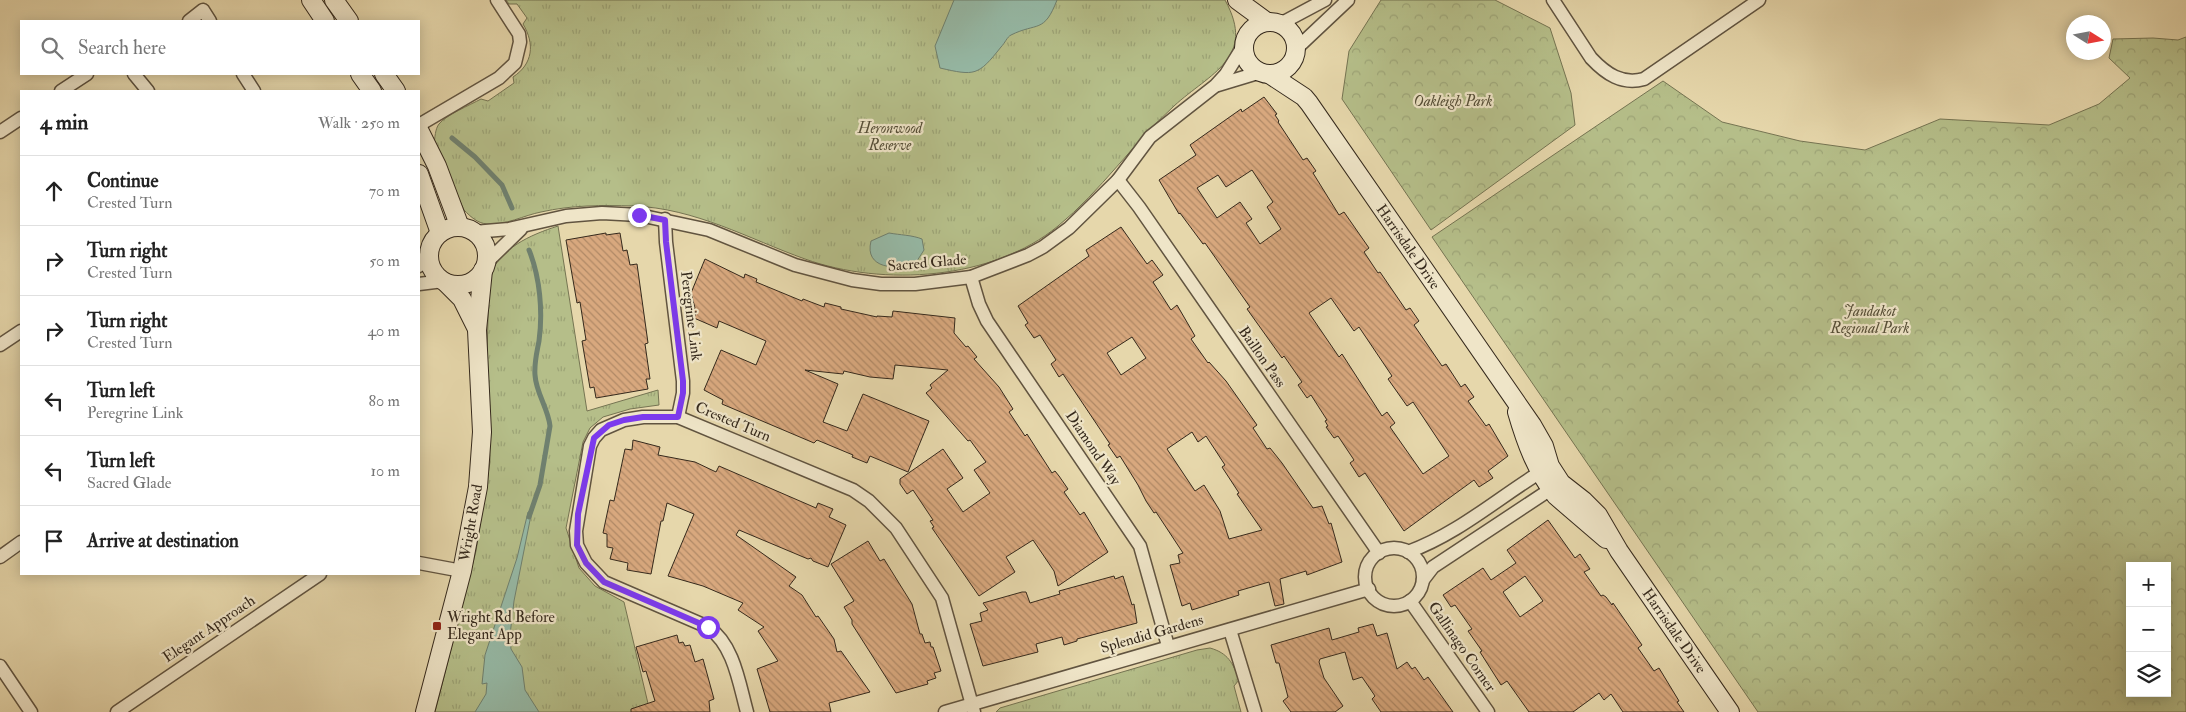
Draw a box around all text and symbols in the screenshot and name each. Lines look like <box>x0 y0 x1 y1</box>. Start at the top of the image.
north arrow <box>2066 15 2111 60</box>
search box <box>20 20 420 75</box>
icon: search <box>38 34 66 62</box>
text: Search here <box>78 36 166 60</box>
park label: Oakleigh Park <box>1414 92 1492 111</box>
text: 4 min <box>40 109 88 136</box>
text: Walk · 250 m <box>318 113 400 133</box>
park label: Heronwood Reserve <box>857 119 924 155</box>
text: Continue <box>87 169 158 193</box>
icon: ahead <box>40 177 68 205</box>
text: 70 m <box>369 181 400 201</box>
text: Crested Turn <box>87 193 172 213</box>
street label: Harrisdale Drive <box>1372 201 1444 293</box>
route end <box>628 204 651 227</box>
text: Turn right <box>87 239 167 263</box>
icon: right <box>40 247 68 275</box>
street label: Sacred Glade <box>887 250 967 276</box>
text: 50 m <box>369 251 400 271</box>
text: Crested Turn <box>87 263 172 283</box>
street label: Peregrine Link <box>676 270 706 362</box>
park label: Jandakot Regional Park <box>1830 302 1909 338</box>
text: Turn right <box>87 309 167 333</box>
icon: right <box>40 317 68 345</box>
text: 40 m <box>367 321 400 341</box>
street label: Baillon Pass <box>1234 323 1290 391</box>
text: Crested Turn <box>87 333 172 353</box>
text: Turn left <box>87 379 155 403</box>
icon: left <box>40 387 68 415</box>
text: 80 m <box>369 391 400 411</box>
street label: Crested Turn <box>692 398 774 447</box>
text: Peregrine Link <box>87 403 183 423</box>
street label: Diamond Way <box>1061 407 1125 489</box>
text: Turn left <box>87 449 155 473</box>
icon: left <box>40 457 68 485</box>
text: 10 m <box>370 461 400 481</box>
text: Sacred Glade <box>87 473 171 493</box>
street label: Wright Road <box>455 482 487 564</box>
icon: arrive <box>40 527 68 555</box>
text: Arrive at destination <box>87 529 239 553</box>
map controls <box>2126 562 2171 697</box>
button: + <box>2126 562 2171 607</box>
street label: Harrisdale Drive <box>1638 585 1710 677</box>
street label: Elegant Approach <box>159 591 260 668</box>
street label: Gallinago Corner <box>1424 598 1500 696</box>
button: − <box>2126 607 2171 652</box>
place label: Wright Rd Before Elegant App <box>446 608 555 645</box>
street label: Splendid Gardens <box>1098 610 1206 659</box>
route start <box>697 616 720 639</box>
marker: Wright Rd Before Elegant App <box>431 620 443 632</box>
button: layers <box>2126 652 2171 697</box>

